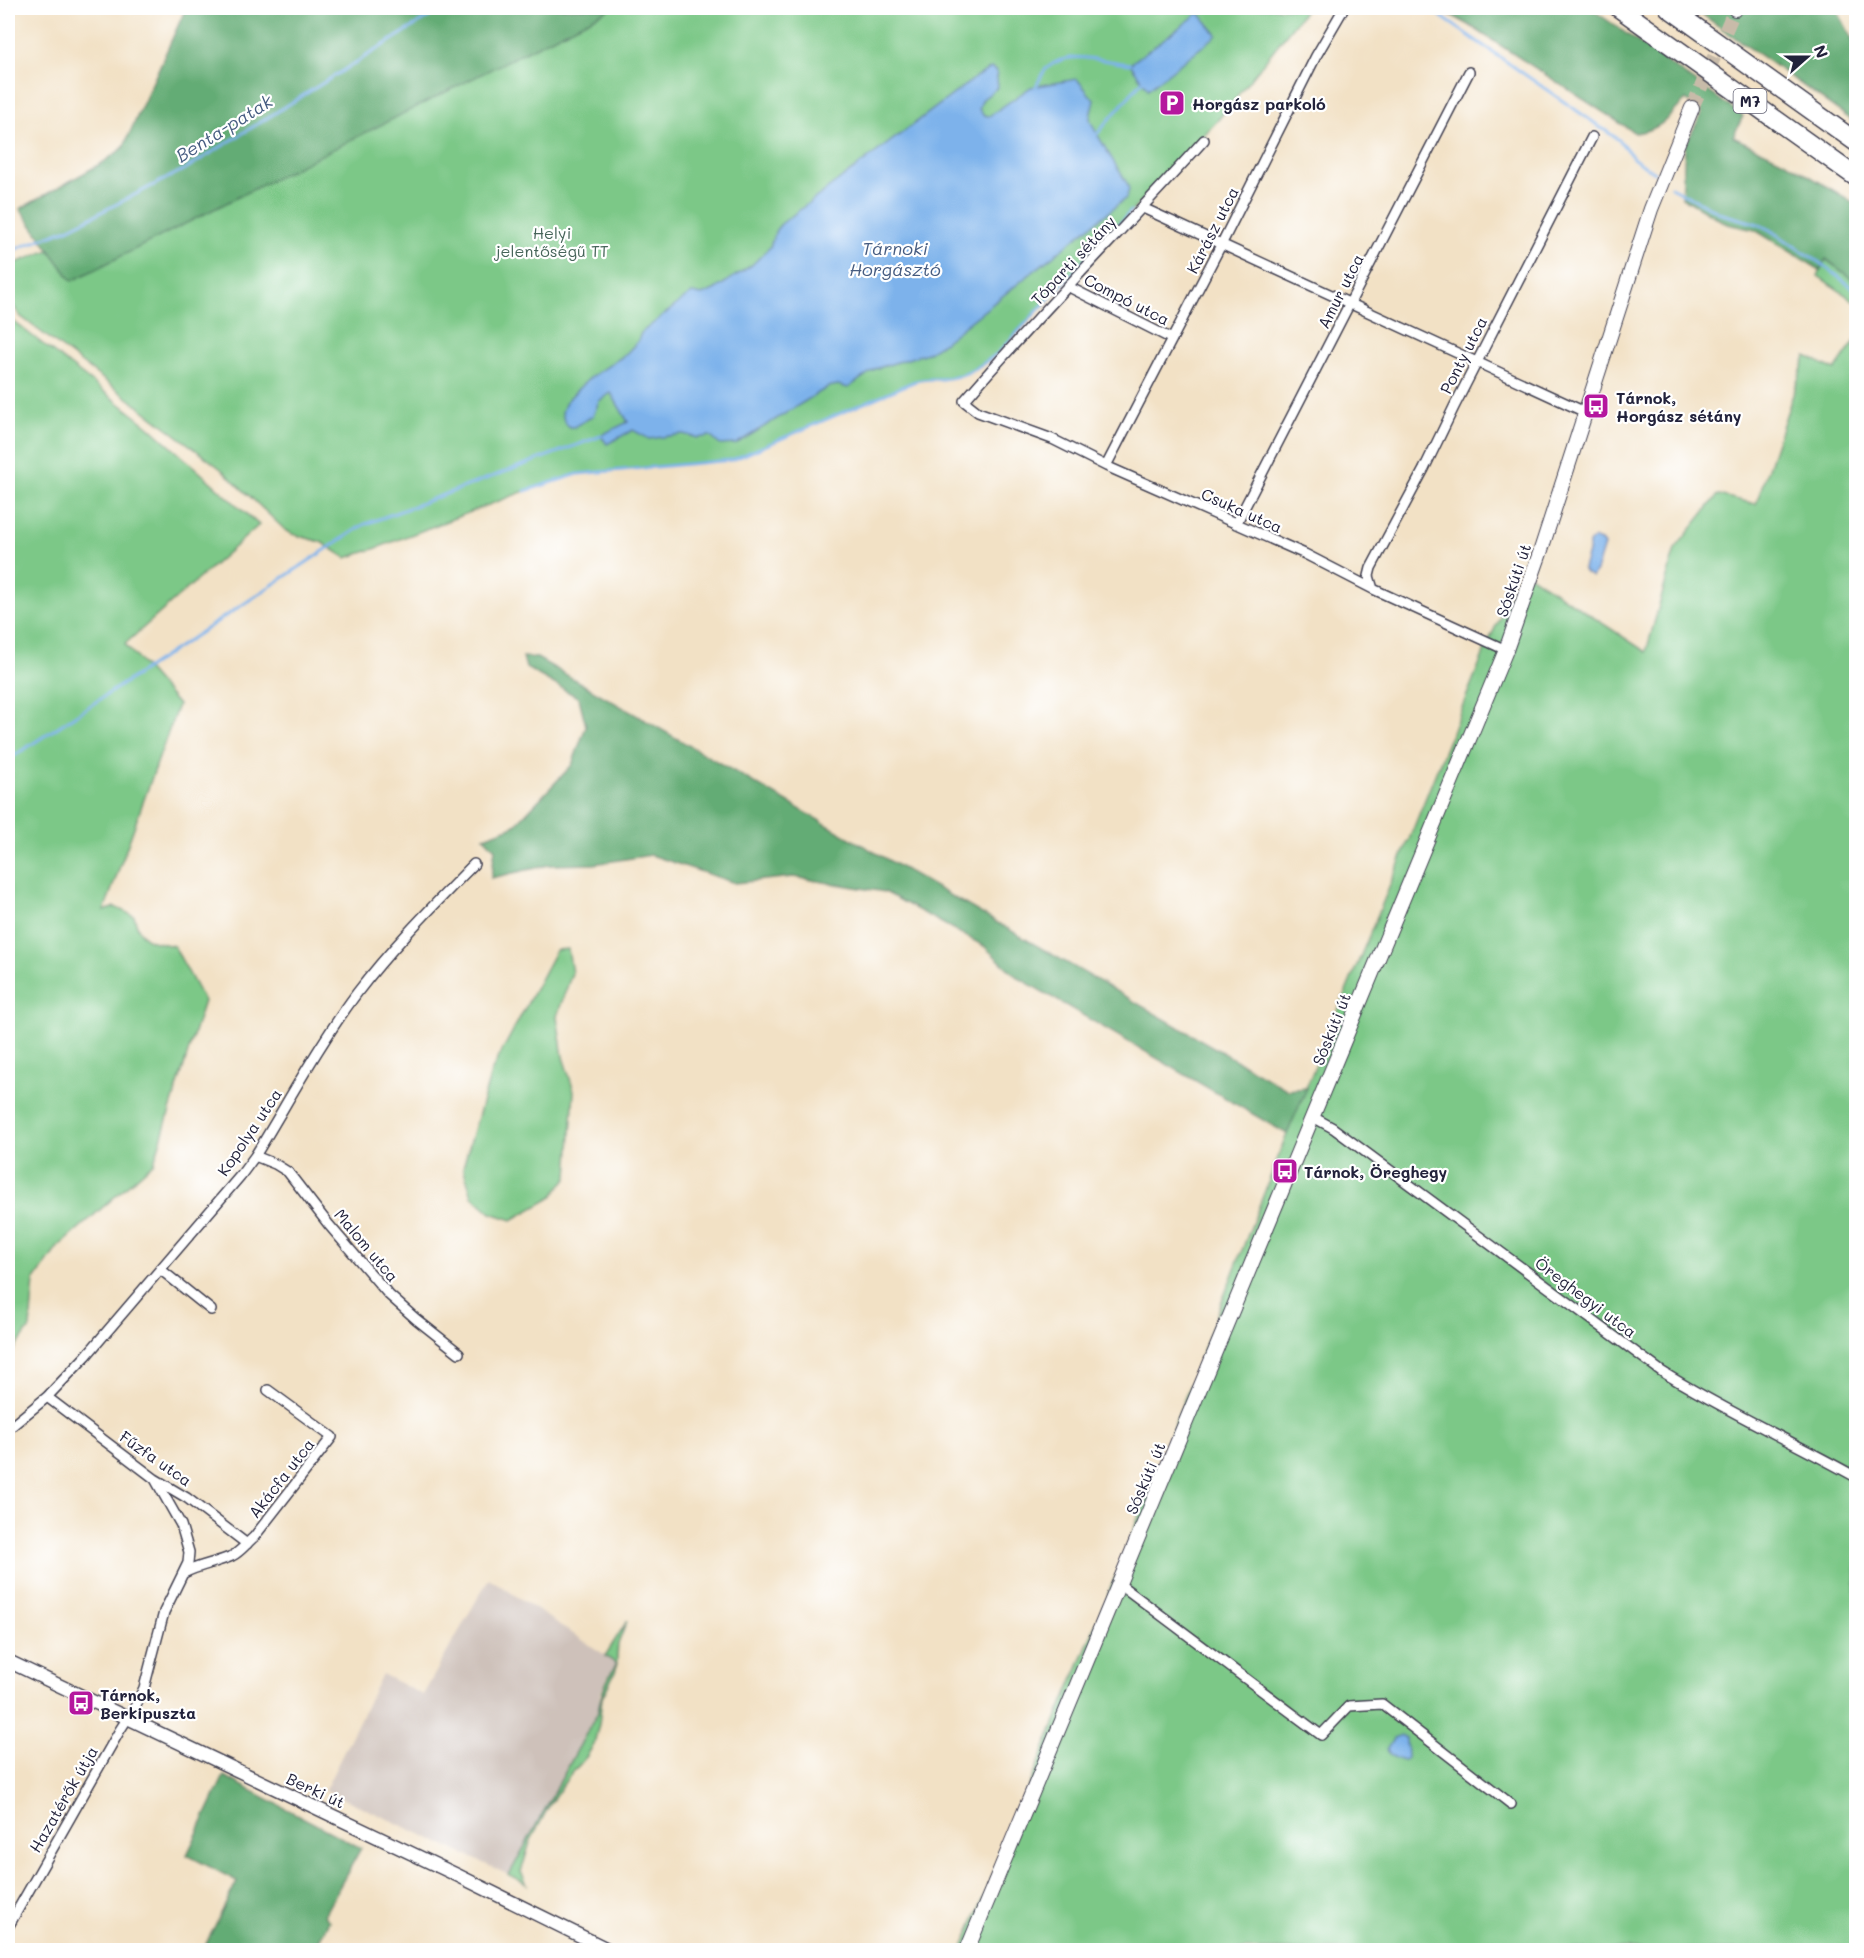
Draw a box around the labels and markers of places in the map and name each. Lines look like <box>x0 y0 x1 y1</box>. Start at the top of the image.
parking icon: Horgász parkoló <box>1157 88 1187 118</box>
place label: Horgász parkoló <box>1192 93 1326 114</box>
place label: Tárnok, Horgász sétány <box>1616 387 1742 426</box>
bus stop icon: Tárnok, Horgász sétány <box>1581 391 1611 421</box>
bus stop icon: Tárnok, Öreghegy <box>1270 1156 1300 1186</box>
place label: Tárnok, Öreghegy <box>1304 1161 1448 1182</box>
place label: Tárnok, Berkipuszta <box>100 1684 196 1723</box>
bus stop icon: Tárnok, Berkipuszta <box>66 1688 96 1718</box>

